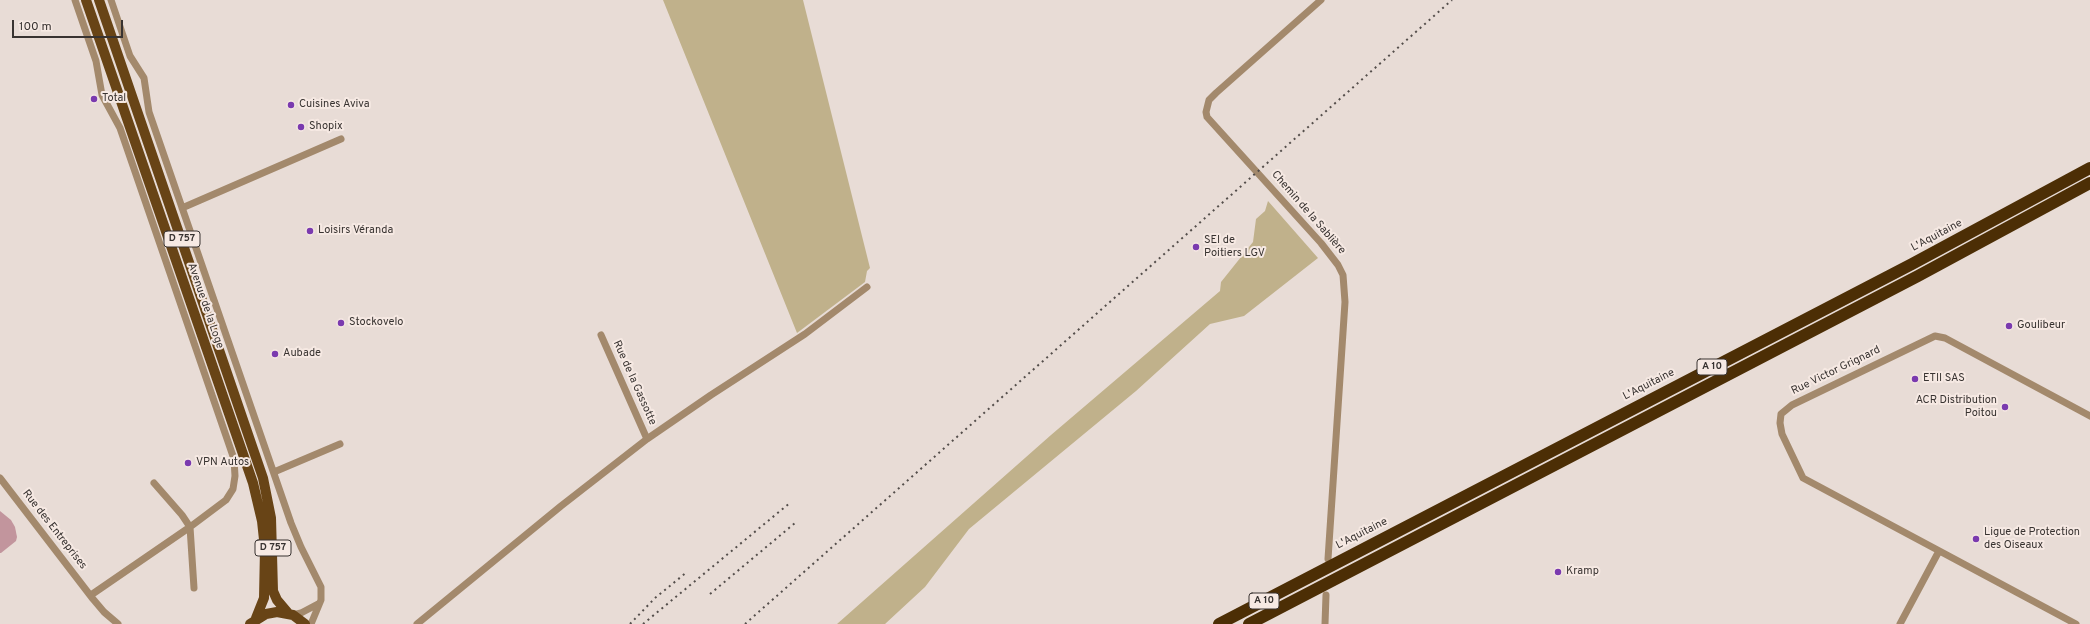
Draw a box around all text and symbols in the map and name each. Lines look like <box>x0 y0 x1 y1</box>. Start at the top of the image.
scale bar <box>14 12 125 38</box>
text: 100 m <box>19 19 52 35</box>
place label: Total <box>102 92 126 106</box>
marker: Total <box>89 94 99 104</box>
place label: Cuisines Aviva <box>299 98 370 112</box>
marker: Cuisines Aviva <box>286 100 296 110</box>
place label: Shopix <box>309 120 343 134</box>
marker: Shopix <box>296 122 306 132</box>
street label: Chemin de la Sablière <box>1268 169 1348 257</box>
street label: L'Aquitaine <box>1909 217 1965 255</box>
place label: Loisirs Véranda <box>318 224 393 238</box>
marker: Loisirs Véranda <box>305 226 315 236</box>
road number: D 757 <box>164 231 200 247</box>
place label: SEI de Poitiers LGV <box>1204 234 1265 260</box>
marker: SEI de Poitiers LGV <box>1191 242 1201 252</box>
street label: Avenue de la Loge <box>184 261 226 351</box>
place label: Stockovelo <box>349 316 403 330</box>
marker: Stockovelo <box>336 318 346 328</box>
place label: Goulibeur <box>2017 319 2065 333</box>
marker: Goulibeur <box>2004 321 2014 331</box>
street label: Rue de la Gassotte <box>609 339 659 427</box>
street label: Rue Victor Grignard <box>1789 344 1883 398</box>
place label: Aubade <box>283 347 321 361</box>
marker: Aubade <box>270 349 280 359</box>
road number: A 10 <box>1697 359 1727 375</box>
street label: L'Aquitaine <box>1621 366 1677 404</box>
place label: ETII SAS <box>1923 372 1965 386</box>
marker: ETII SAS <box>1910 374 1920 384</box>
place label: ACR Distribution Poitou <box>1916 394 1997 420</box>
marker: ACR Distribution Poitou <box>2000 402 2010 412</box>
place label: VPN Autos <box>196 456 249 470</box>
marker: VPN Autos <box>183 458 193 468</box>
street label: Rue des Entreprises <box>19 488 89 572</box>
street label: L'Aquitaine <box>1334 515 1390 553</box>
place label: Ligue de Protection des Oiseaux <box>1984 526 2080 552</box>
marker: Ligue de Protection des Oiseaux <box>1971 534 1981 544</box>
road number: D 757 <box>255 540 291 556</box>
place label: Kramp <box>1566 565 1599 579</box>
marker: Kramp <box>1553 567 1563 577</box>
road number: A 10 <box>1249 593 1279 609</box>

